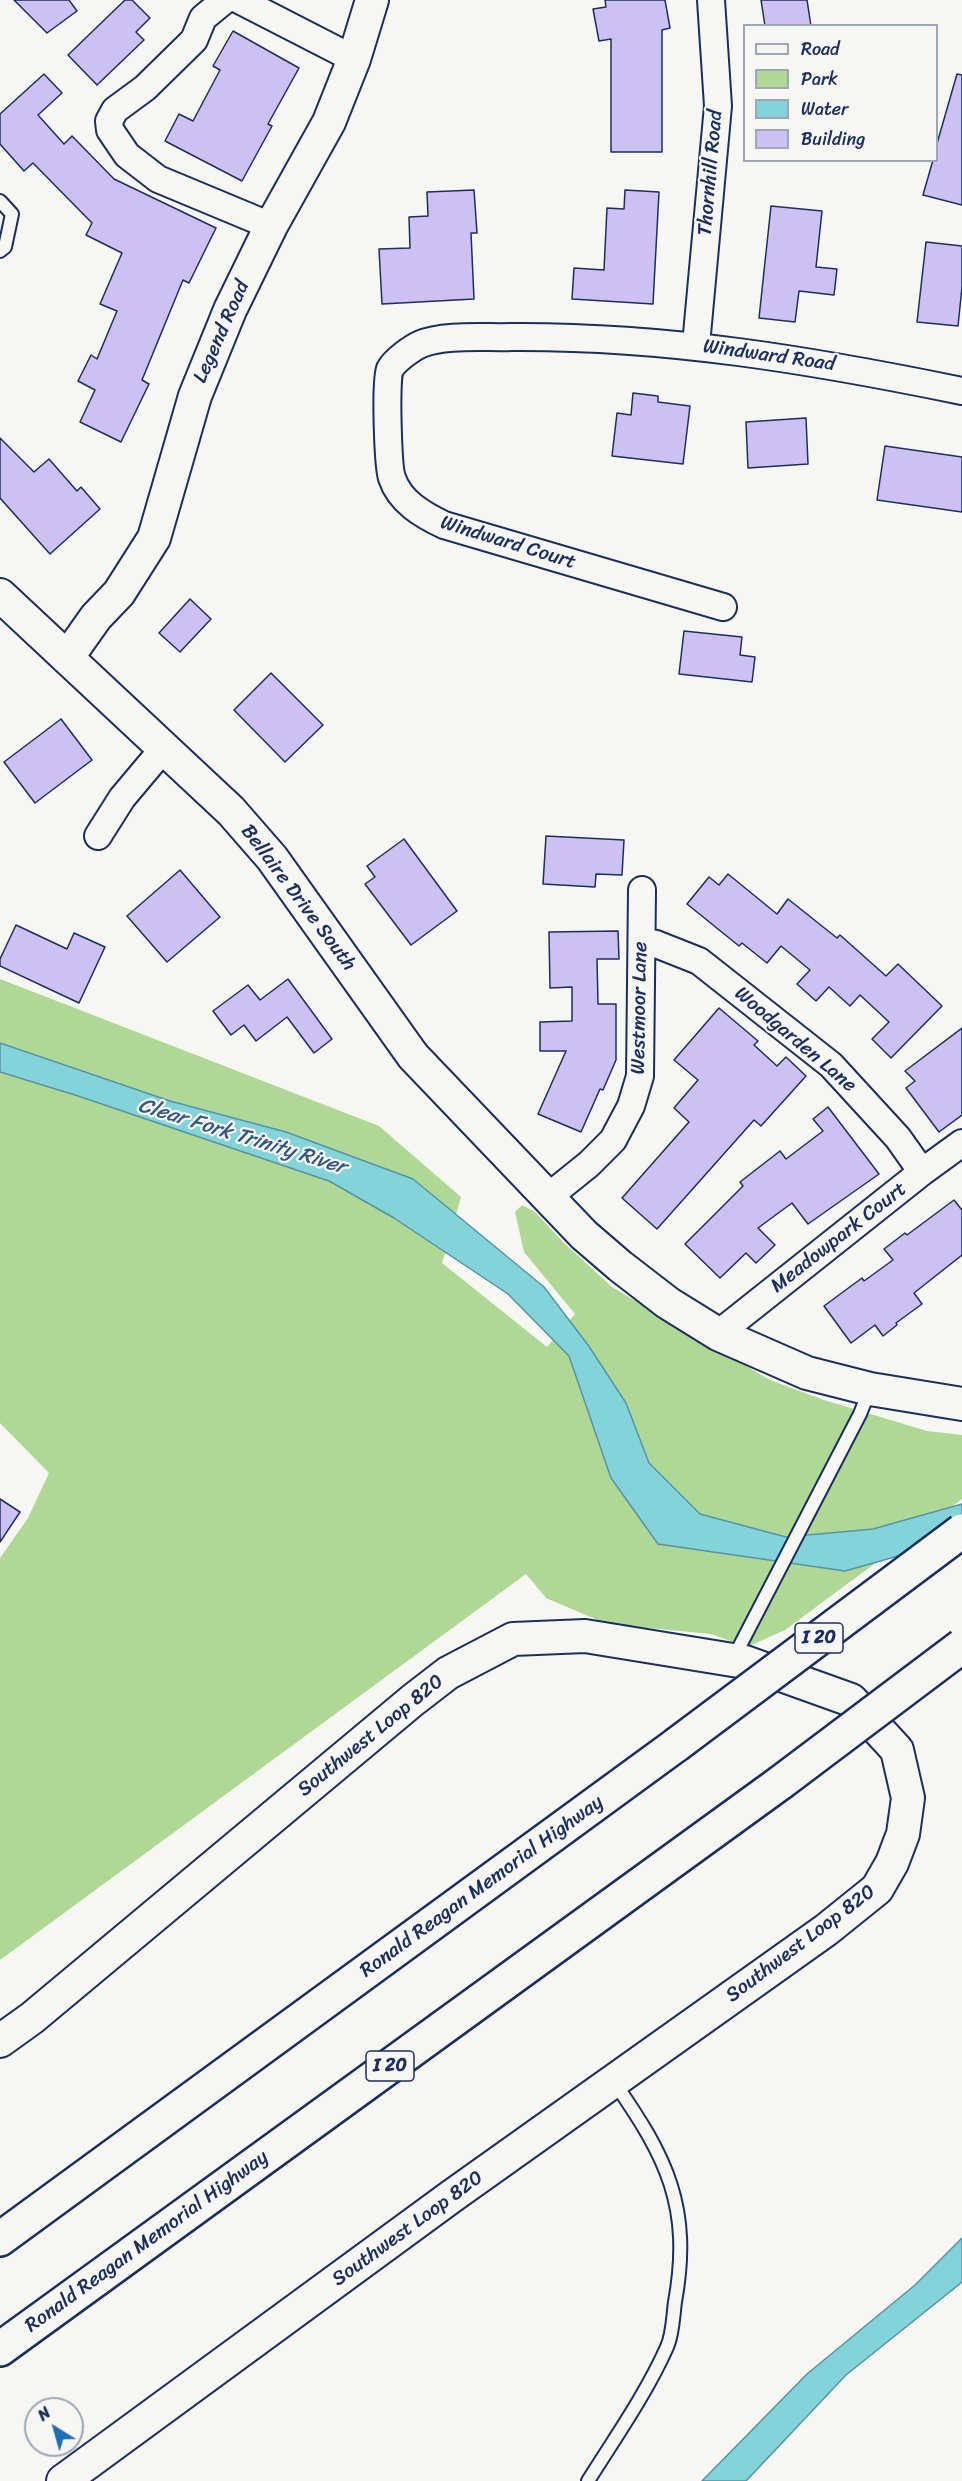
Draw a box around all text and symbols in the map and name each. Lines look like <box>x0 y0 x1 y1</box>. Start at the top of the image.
legend <box>743 24 938 162</box>
text: Road <box>801 33 840 65</box>
text: Park <box>801 63 838 95</box>
text: Water <box>801 93 848 125</box>
street label: Thornhill Road <box>694 109 728 237</box>
text: Building <box>801 123 865 155</box>
street label: Legend Road <box>189 277 255 387</box>
street label: Windward Road <box>702 335 836 377</box>
street label: Windward Court <box>437 511 579 575</box>
street label: Bellaire Drive South <box>235 820 361 976</box>
street label: Westmoor Lane <box>627 941 653 1075</box>
street label: Woodgarden Lane <box>729 982 861 1098</box>
water label: Clear Fork Trinity River <box>135 1093 349 1181</box>
street label: Meadowpark Court <box>766 1177 912 1299</box>
road number: I 20 <box>795 1623 843 1653</box>
street label: Southwest Loop 820 <box>293 1670 449 1802</box>
street label: Ronald Reagan Memorial Highway <box>356 1791 608 1983</box>
street label: Southwest Loop 820 <box>722 1880 880 2008</box>
road number: I 20 <box>366 2051 414 2081</box>
street label: Ronald Reagan Memorial Highway <box>21 2146 273 2338</box>
street label: Southwest Loop 820 <box>328 2166 488 2292</box>
north arrow <box>24 2397 84 2457</box>
text: N <box>31 2399 57 2429</box>

